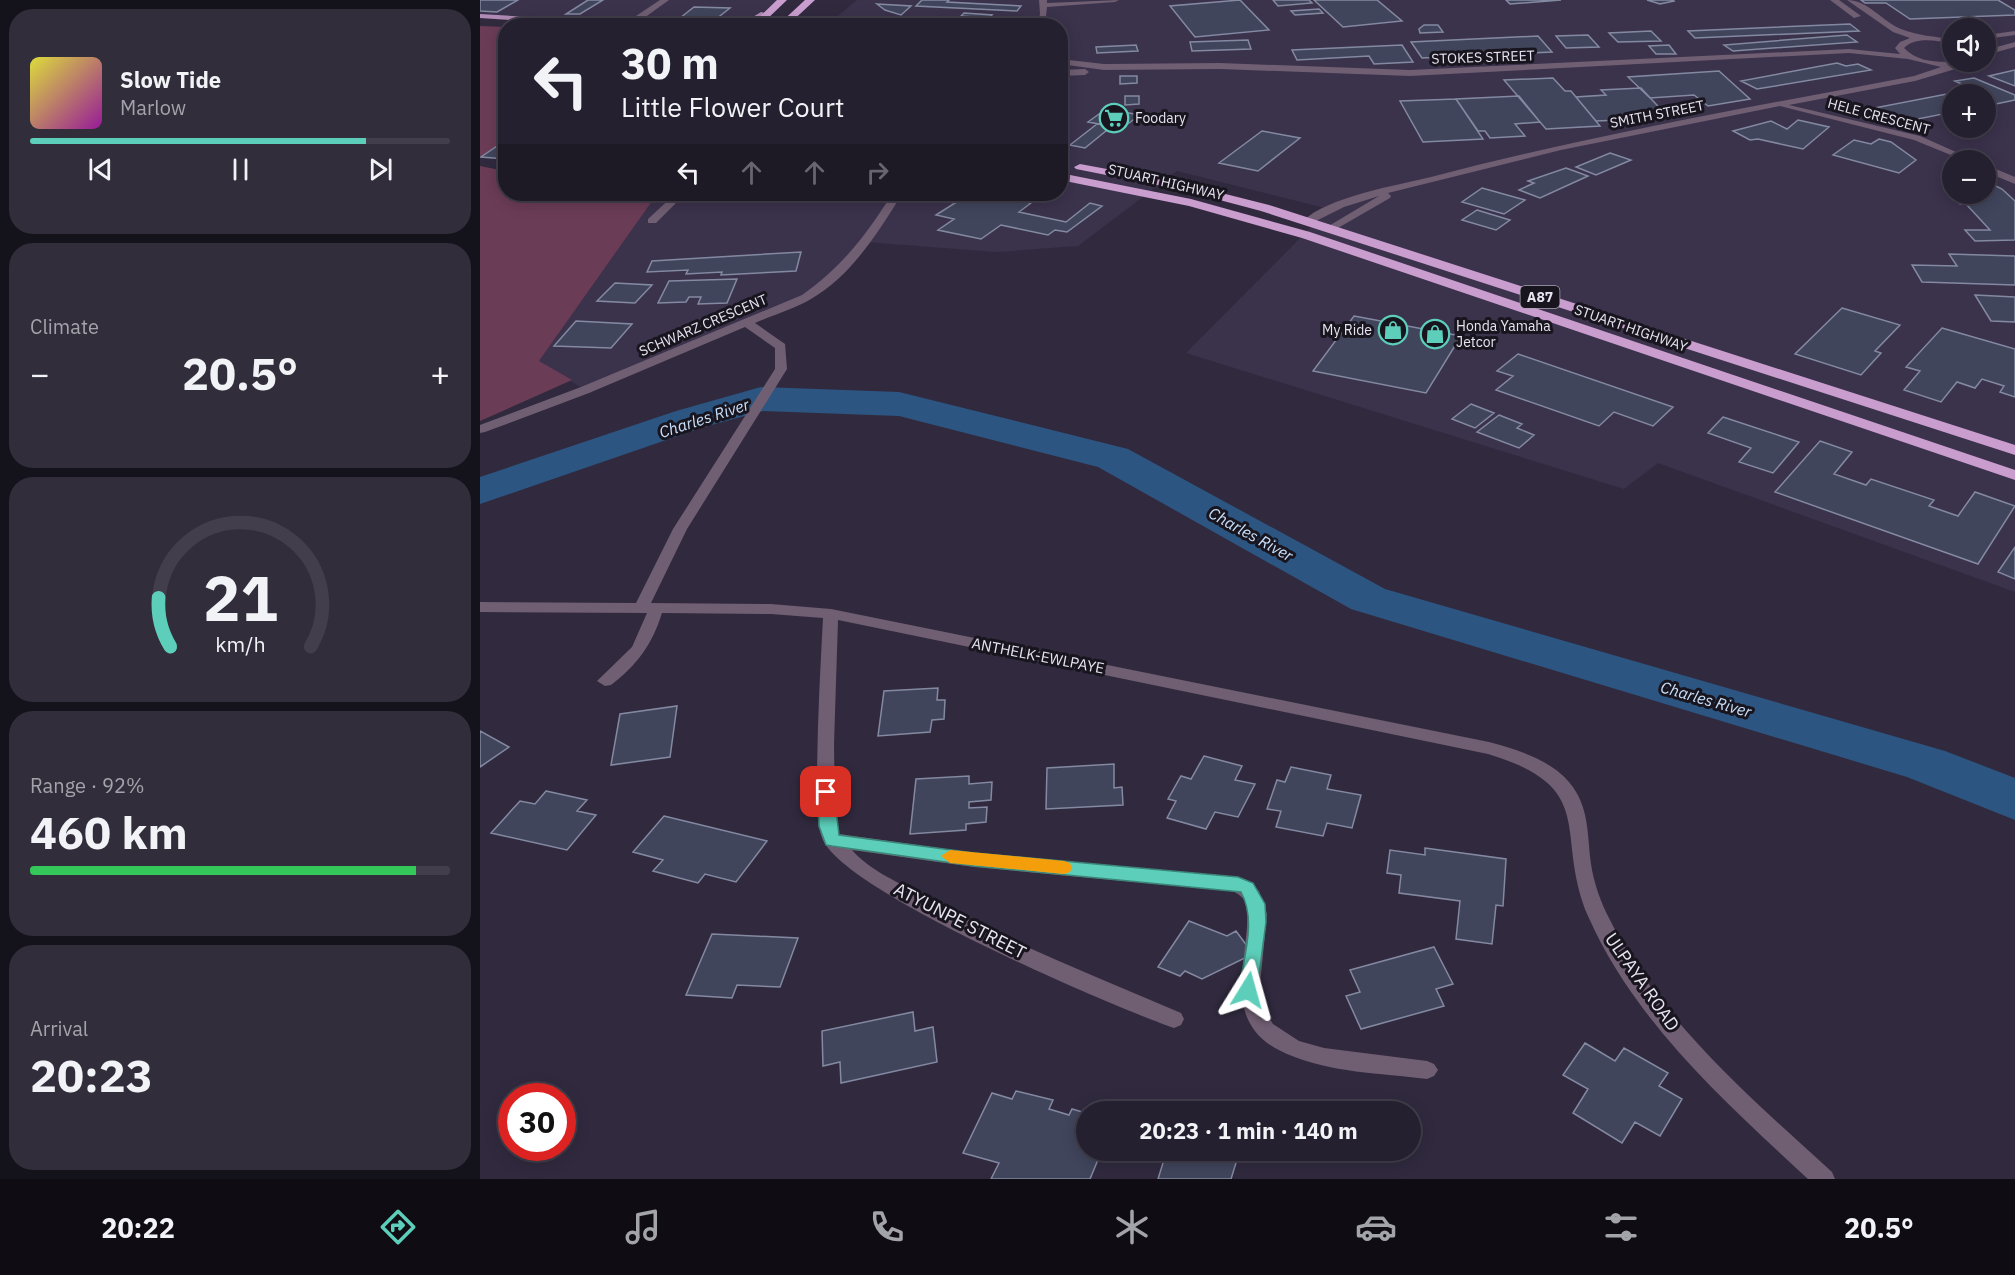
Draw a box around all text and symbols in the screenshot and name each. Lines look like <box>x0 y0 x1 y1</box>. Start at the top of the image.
map controls <box>1942 18 1996 204</box>
button: sound <box>1942 18 1996 72</box>
text: 30 m <box>621 36 719 91</box>
icon: left <box>522 42 600 120</box>
street label: STOKES STREET <box>1431 46 1535 68</box>
text: Slow Tide <box>120 65 221 94</box>
button: + <box>1942 84 1996 138</box>
text: Little Flower Court <box>621 89 844 124</box>
text: Marlow <box>120 94 186 121</box>
street label: HELE CRESCENT <box>1826 94 1932 138</box>
street label: SMITH STREET <box>1608 96 1706 132</box>
supermarket icon: Foodary <box>1098 102 1130 134</box>
place label: Foodary <box>1135 109 1186 127</box>
button: − <box>1942 150 1996 204</box>
icon: previous <box>84 153 117 186</box>
icon: pause <box>224 153 257 186</box>
icon: next <box>364 153 397 186</box>
icon: left <box>672 156 705 189</box>
icon: ahead <box>735 156 768 189</box>
icon: ahead <box>798 156 831 189</box>
icon: right <box>861 156 894 189</box>
street label: STUART HIGHWAY <box>1106 160 1226 204</box>
road number: A87 <box>1520 286 1560 308</box>
street label: SCHWARZ CRESCENT <box>636 290 770 360</box>
street label: STUART HIGHWAY <box>1572 300 1690 356</box>
text: Climate <box>30 313 99 340</box>
shop icon: My Ride <box>1377 314 1409 346</box>
place label: Honda Yamaha Jetcor <box>1456 317 1551 351</box>
shop icon: Honda Yamaha Jetcor <box>1419 318 1451 350</box>
place label: My Ride <box>1322 321 1372 339</box>
text: 20.5° <box>182 344 298 402</box>
text: − <box>30 352 50 395</box>
text: + <box>430 352 450 395</box>
water label: Charles River <box>656 394 753 442</box>
water label: Charles River <box>1205 503 1298 566</box>
text: 21 <box>203 557 277 638</box>
text: km/h <box>215 630 265 658</box>
street label: ANTHELK-EWLPAYE <box>970 633 1106 678</box>
water label: Charles River <box>1658 677 1755 722</box>
pin <box>800 766 851 817</box>
text: Range · 92% <box>30 772 145 799</box>
icon: arrive <box>809 775 842 808</box>
text: 460 km <box>30 803 188 861</box>
street label: ATYUNPE STREET <box>890 877 1030 964</box>
street label: ULPAYA ROAD <box>1600 928 1685 1035</box>
position arrow <box>1216 958 1280 1022</box>
text: Arrival <box>30 1015 88 1042</box>
text: 20:23 <box>30 1046 153 1104</box>
speed limit sign: 30 <box>498 1083 576 1161</box>
text: 20:23 · 1 min · 140 m <box>1139 1116 1358 1145</box>
icon: directions <box>377 1206 419 1248</box>
icon: music <box>622 1206 664 1248</box>
icon: phone <box>866 1206 908 1248</box>
icon: climate <box>1111 1206 1153 1248</box>
icon: car <box>1355 1206 1397 1248</box>
icon: filters <box>1600 1206 1642 1248</box>
text: 20:22 <box>101 1210 175 1245</box>
text: 20.5° <box>1844 1210 1914 1245</box>

